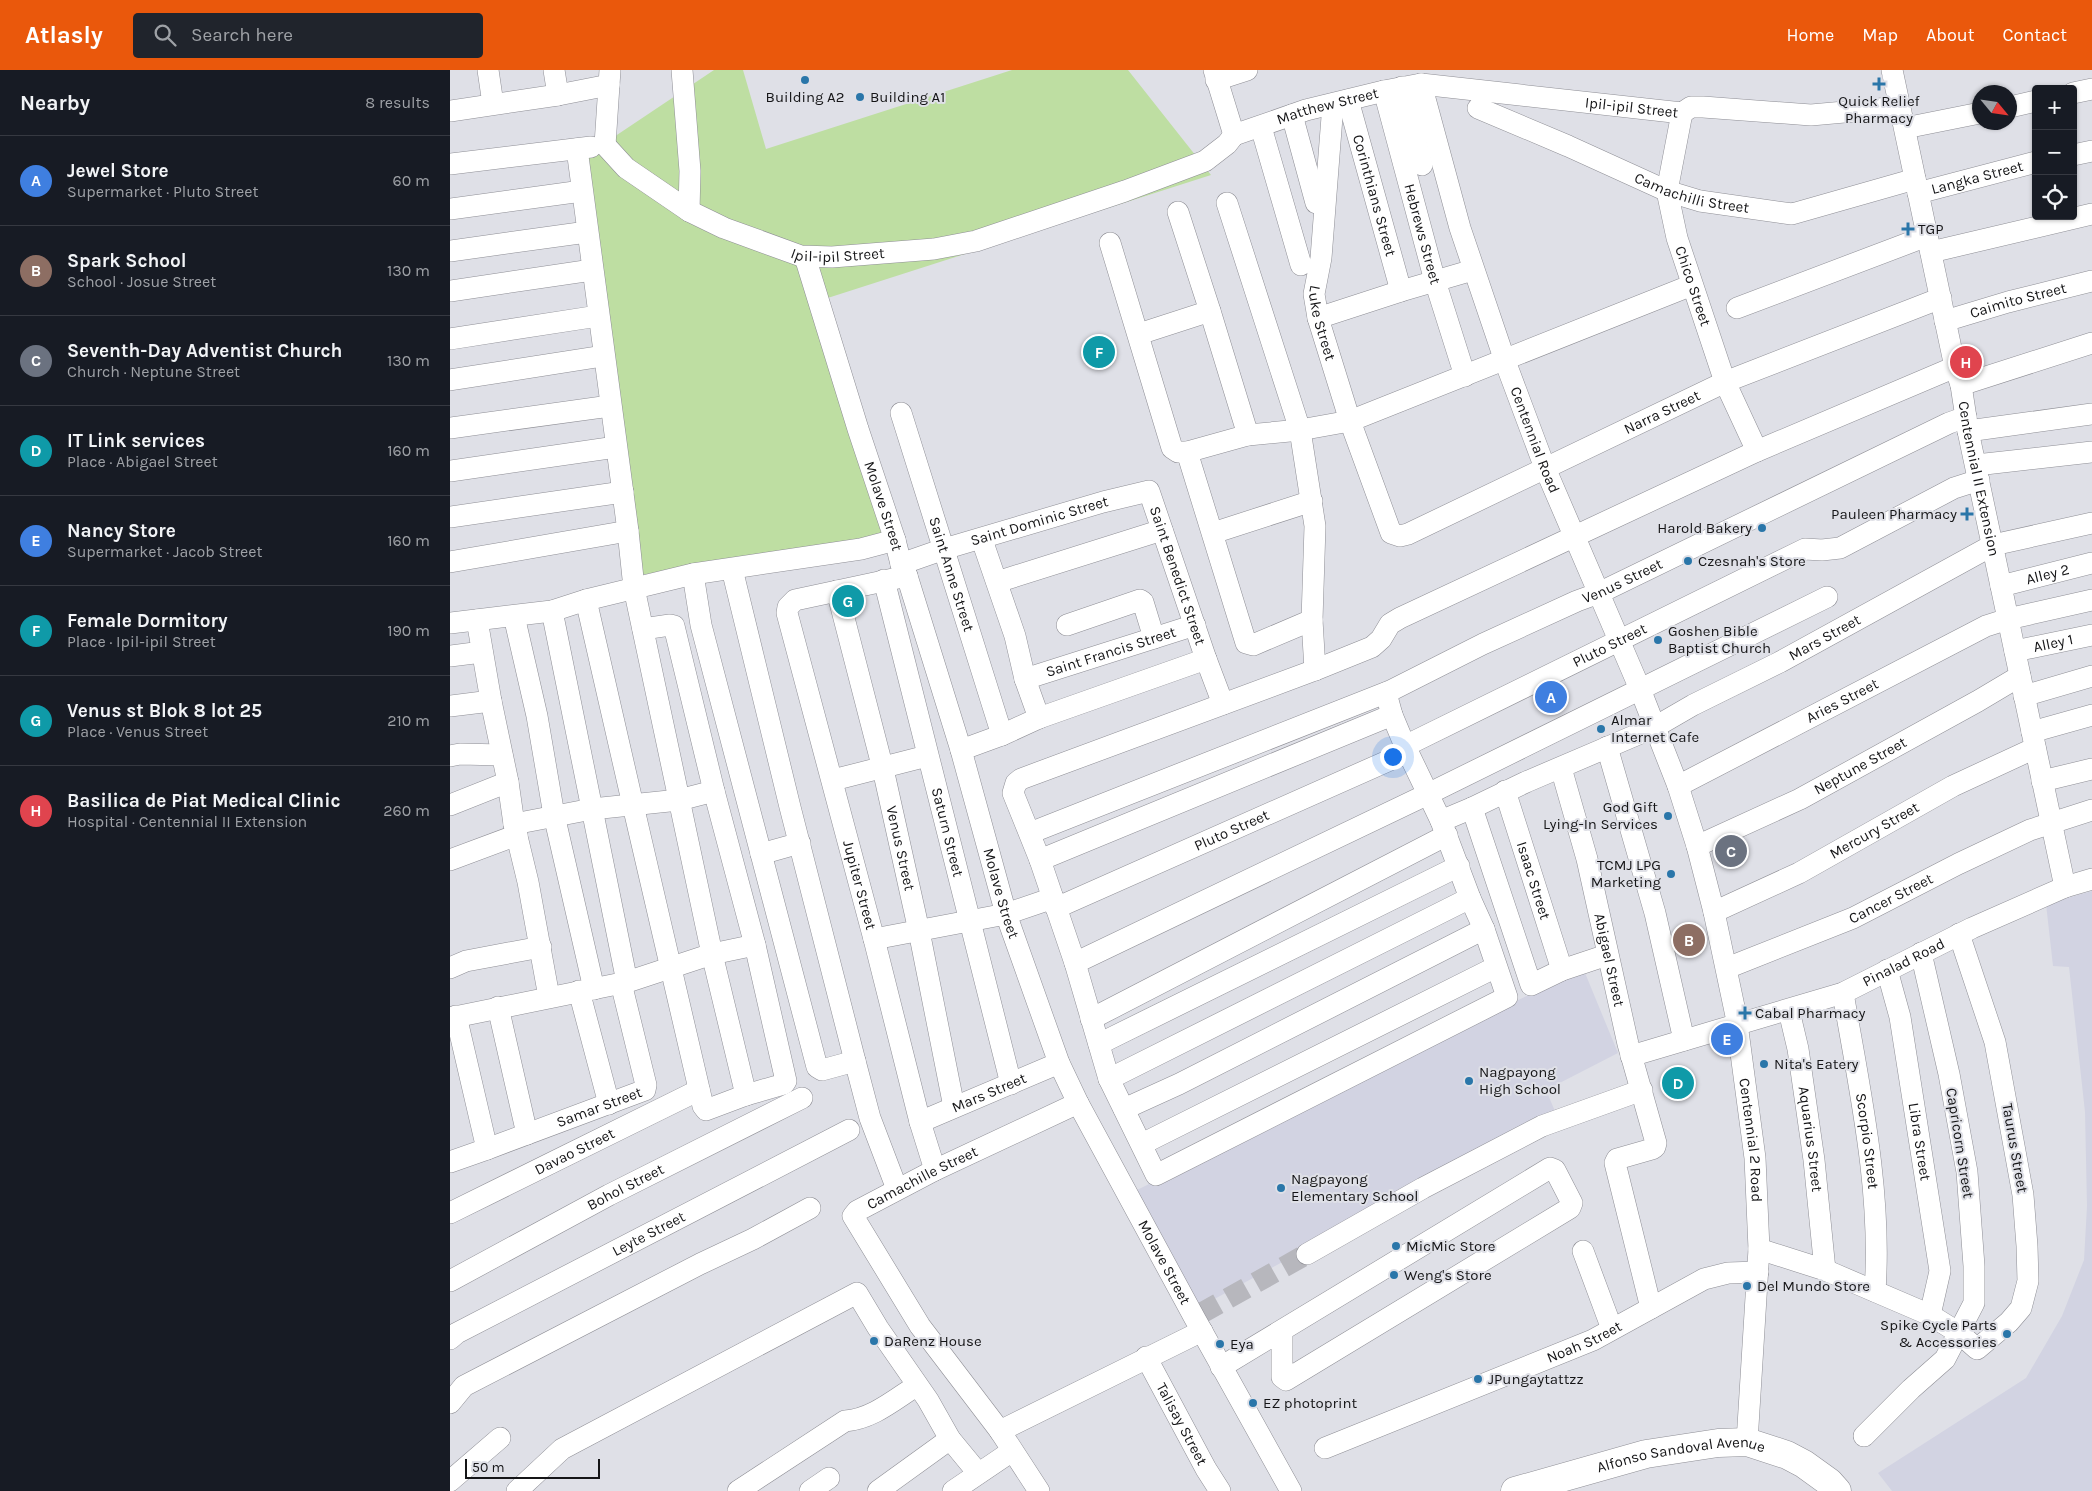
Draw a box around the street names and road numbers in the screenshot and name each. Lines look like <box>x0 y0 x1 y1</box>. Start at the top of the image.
street label: Matthew Street <box>1274 84 1380 129</box>
street label: Ipil-ipil Street <box>1584 93 1679 122</box>
street label: Corinthians Street <box>1349 132 1400 259</box>
street label: Langka Street <box>1929 157 2025 198</box>
street label: Camachilli Street <box>1632 168 1751 217</box>
street label: Hebrews Street <box>1400 182 1445 287</box>
street label: Chico Street <box>1671 243 1715 329</box>
street label: Ipil-ipil Street <box>788 244 885 266</box>
street label: Caimito Street <box>1968 279 2068 322</box>
street label: Luke Street <box>1305 284 1340 363</box>
street label: Centennial Road <box>1506 384 1564 496</box>
street label: Narra Street <box>1621 386 1703 438</box>
street label: Centennial II Extension <box>1955 400 2003 558</box>
street label: Molave Street <box>860 459 906 553</box>
street label: Saint Dominic Street <box>968 492 1110 550</box>
street label: Saint Benedict Street <box>1146 504 1210 648</box>
street label: Saint Anne Street <box>925 515 978 634</box>
street label: Venus Street <box>1580 554 1666 607</box>
street label: Alley 2 <box>2024 560 2071 588</box>
street label: Mars Street <box>1786 610 1864 664</box>
street label: Pluto Street <box>1570 619 1650 671</box>
street label: Saint Francis Street <box>1043 623 1178 681</box>
street label: Alley 1 <box>2032 630 2075 656</box>
street label: Aries Street <box>1803 674 1882 727</box>
street label: Neptune Street <box>1811 733 1910 799</box>
street label: Saturn Street <box>928 786 968 879</box>
street label: Mercury Street <box>1826 798 1923 863</box>
street label: Venus Street <box>882 804 919 893</box>
street label: Pluto Street <box>1191 806 1272 855</box>
street label: Jupiter Street <box>839 838 880 932</box>
street label: Isaac Street <box>1513 839 1555 922</box>
street label: Molave Street <box>979 846 1023 941</box>
street label: Cancer Street <box>1846 869 1936 928</box>
street label: Abigael Street <box>1590 911 1629 1009</box>
street label: Pinalad Road <box>1860 934 1948 991</box>
street label: Mars Street <box>949 1069 1029 1116</box>
street label: Centennial 2 Road <box>1735 1077 1766 1203</box>
street label: Samar Street <box>554 1083 645 1131</box>
street label: Aquarius Street <box>1794 1085 1826 1193</box>
street label: Capricorn Street <box>1942 1087 1978 1200</box>
street label: Scorpio Street <box>1852 1092 1882 1190</box>
street label: Libra Street <box>1905 1101 1935 1182</box>
street label: Taurus Street <box>1998 1102 2032 1195</box>
street label: Davao Street <box>532 1124 618 1179</box>
street label: Camachille Street <box>864 1142 981 1213</box>
street label: Bohol Street <box>584 1160 667 1214</box>
street label: Leyte Street <box>609 1207 689 1260</box>
street label: Molave Street <box>1134 1217 1195 1308</box>
street label: Noah Street <box>1544 1317 1625 1367</box>
street label: Talisay Street <box>1152 1380 1211 1469</box>
street label: Alfonso Sandoval Avenue <box>1595 1433 1768 1476</box>

